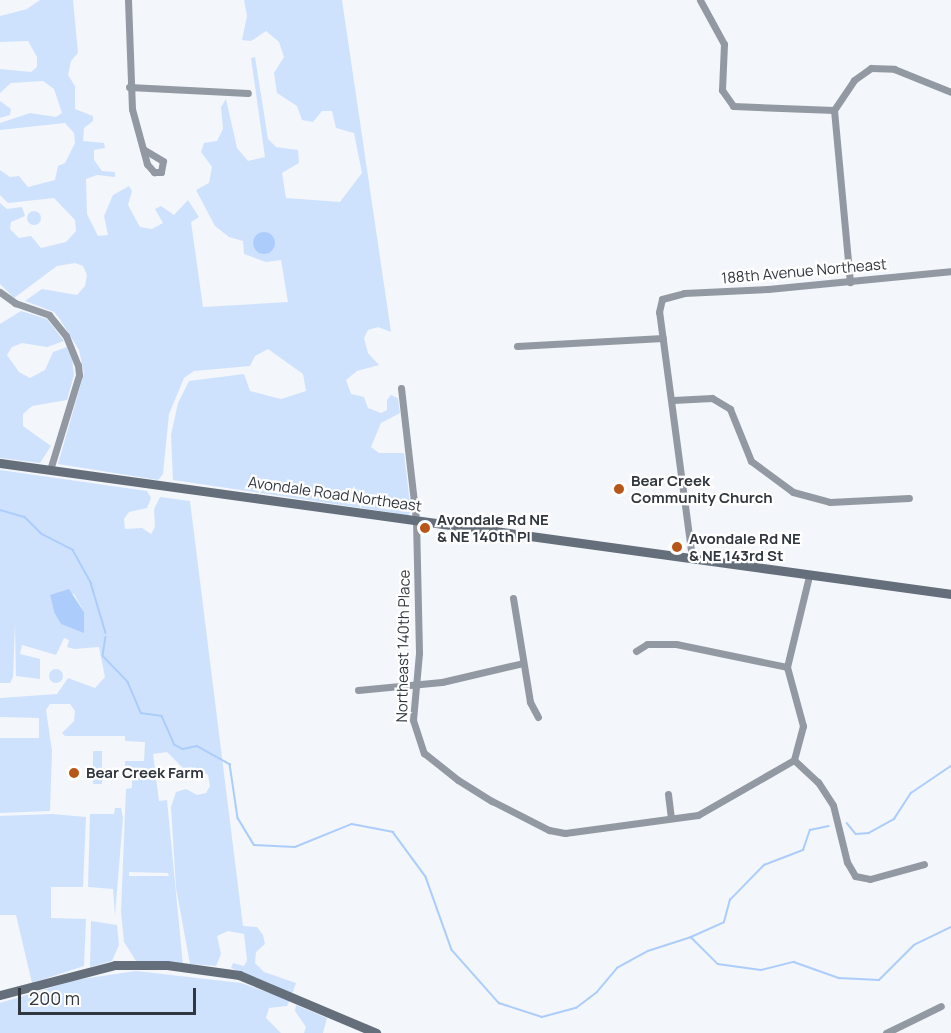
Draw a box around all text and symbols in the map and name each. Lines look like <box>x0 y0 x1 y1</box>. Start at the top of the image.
street label: 188th Avenue Northeast <box>721 255 887 287</box>
place label: Bear Creek Community Church <box>631 471 773 506</box>
street label: Avondale Road Northeast <box>247 473 423 515</box>
marker: Bear Creek Community Church <box>612 482 626 496</box>
place label: Avondale Rd NE & NE 140th Pl <box>437 510 549 545</box>
marker: Avondale Rd NE & NE 140th Pl <box>418 521 432 535</box>
place label: Avondale Rd NE & NE 143rd St <box>689 529 801 564</box>
marker: Avondale Rd NE & NE 143rd St <box>670 540 684 554</box>
street label: Northeast 140th Place <box>393 569 413 723</box>
place label: Bear Creek Farm <box>86 764 204 782</box>
marker: Bear Creek Farm <box>67 766 81 780</box>
scale bar <box>21 976 200 1014</box>
text: 200 m <box>29 986 80 1010</box>

